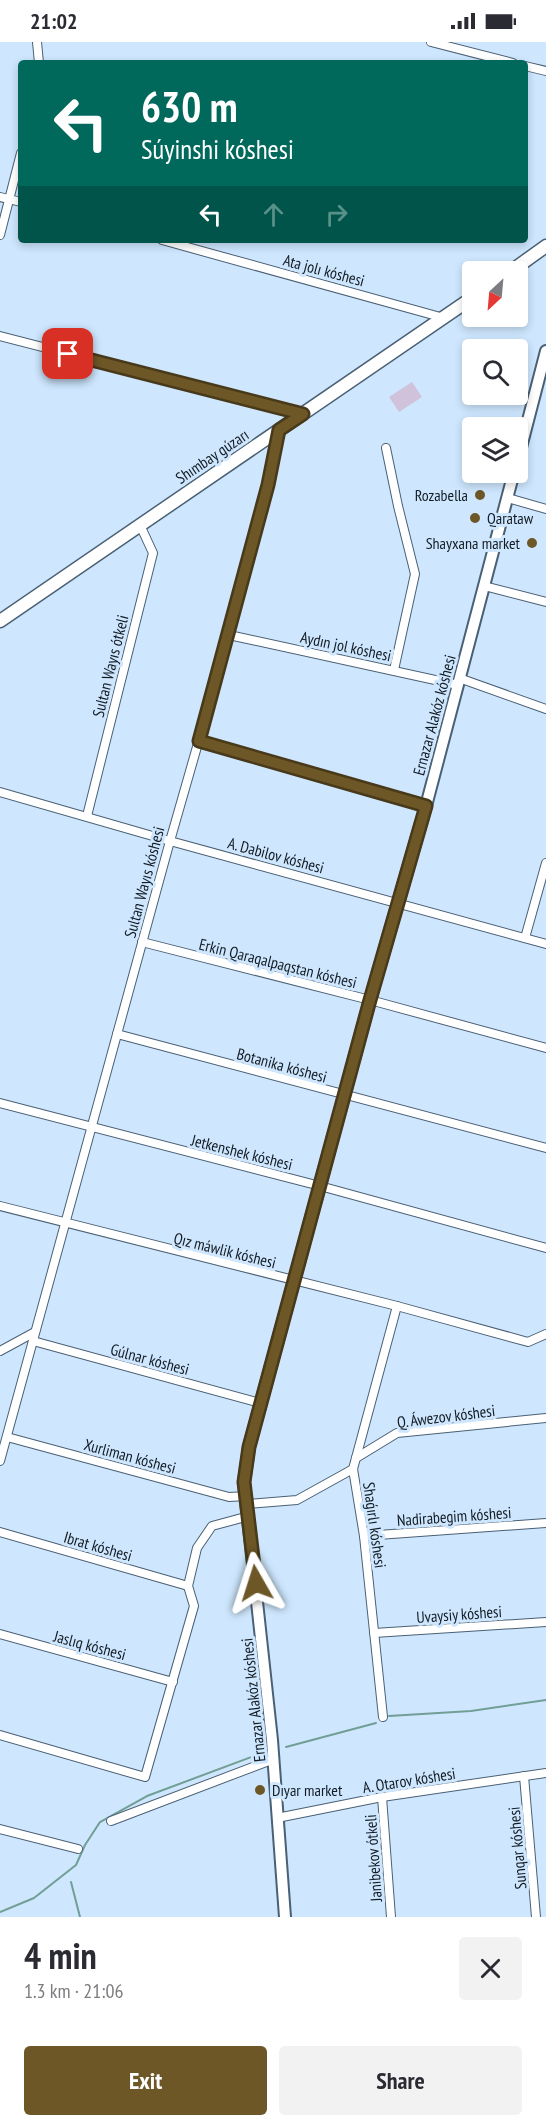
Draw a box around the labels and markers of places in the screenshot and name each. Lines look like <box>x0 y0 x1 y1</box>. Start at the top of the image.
pin <box>42 328 93 379</box>
place label: Rozabella <box>415 485 468 505</box>
marker: Rozabella <box>473 488 487 502</box>
place label: Qarataw <box>487 508 534 528</box>
marker: Qarataw <box>468 511 482 525</box>
place label: Shayxana market <box>426 533 521 553</box>
marker: Shayxana market <box>525 536 539 550</box>
place label: Dıyar market <box>272 1780 343 1800</box>
marker: Dıyar market <box>253 1783 267 1797</box>

